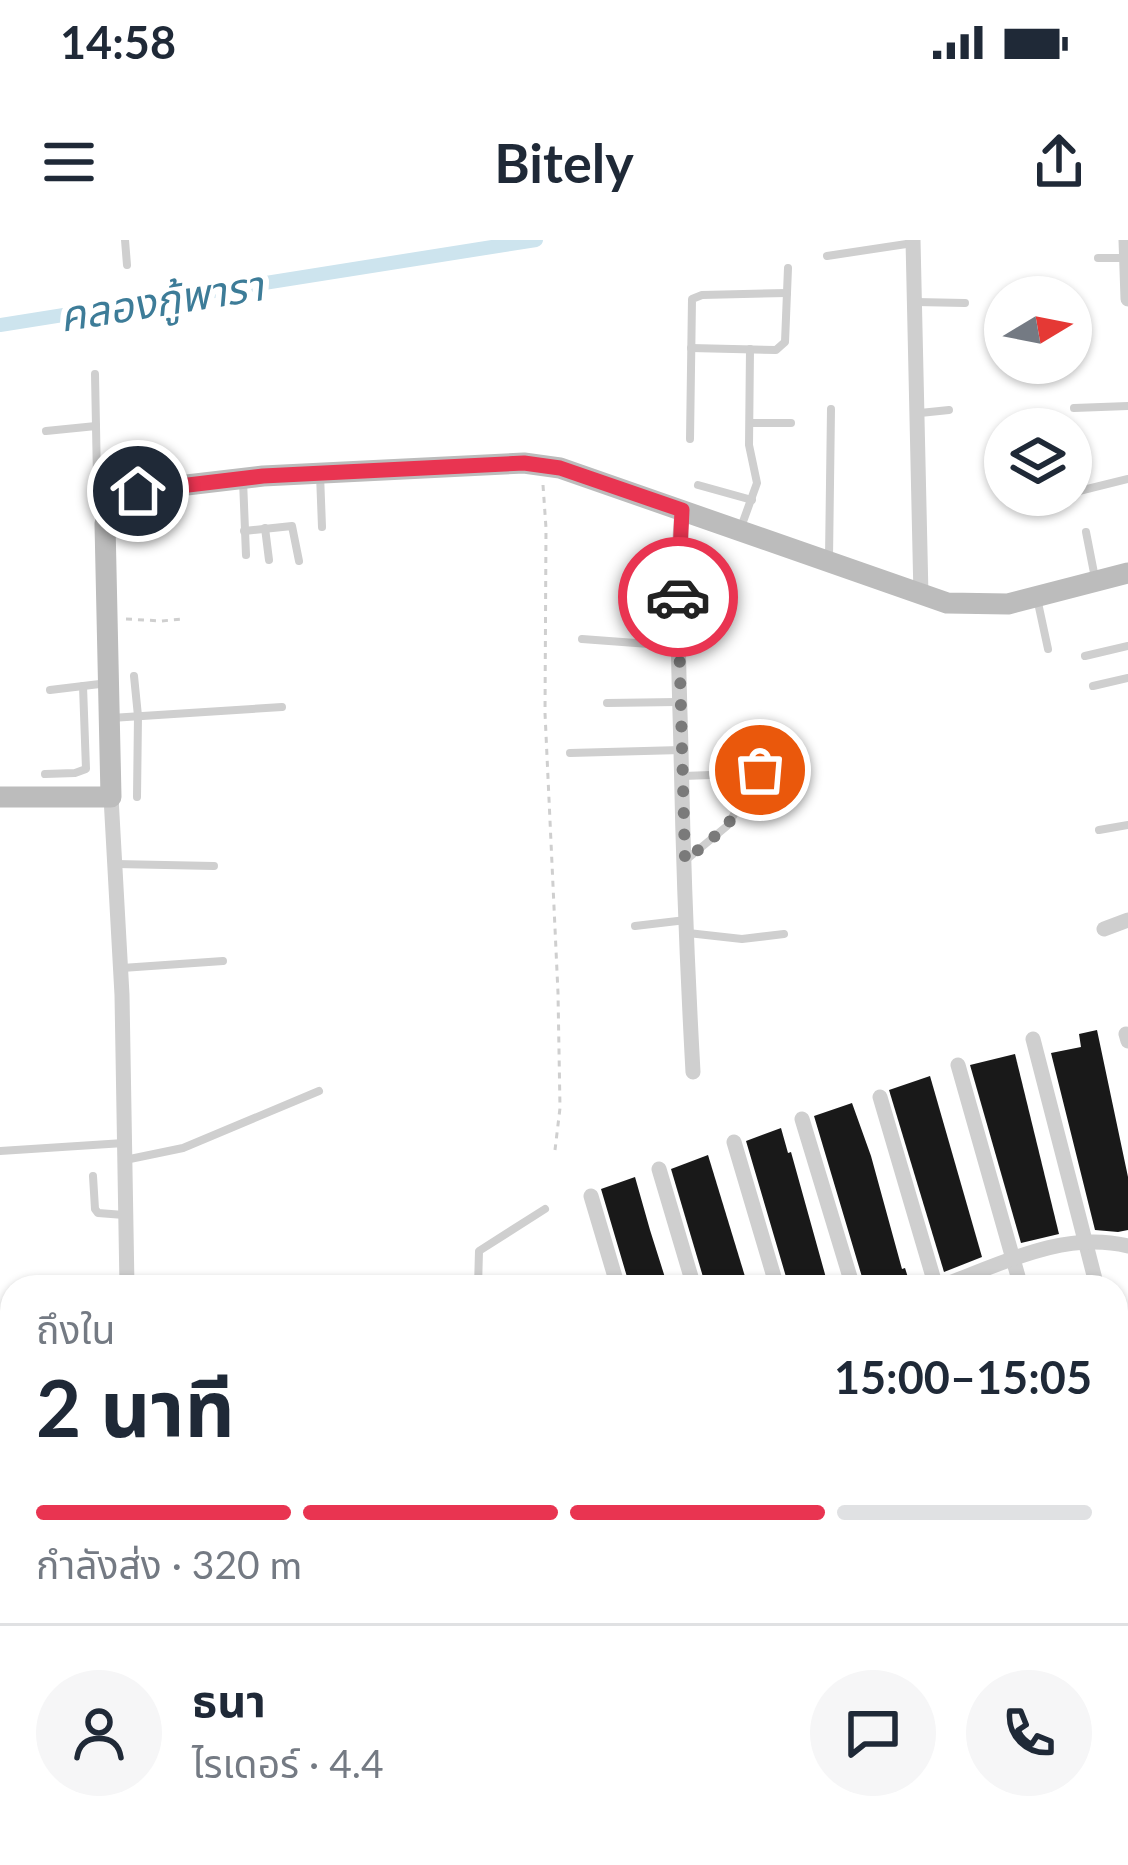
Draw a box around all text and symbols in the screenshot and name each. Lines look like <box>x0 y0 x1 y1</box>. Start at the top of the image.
text: 14:58 <box>60 15 176 69</box>
icon: menu <box>36 129 102 195</box>
icon: share <box>1026 129 1092 195</box>
text: Bitely <box>494 130 634 195</box>
water label: คลองกู้พารา <box>56 259 269 344</box>
north arrow <box>984 276 1092 384</box>
map controls <box>984 276 1092 516</box>
button: layers <box>984 408 1092 516</box>
pin <box>87 440 189 542</box>
icon: home <box>105 458 171 524</box>
courier <box>618 537 738 657</box>
icon: car <box>645 564 711 630</box>
pin <box>709 719 811 821</box>
icon: bag <box>727 737 793 803</box>
text: ถึงใน <box>36 1306 115 1352</box>
text: 15:00–15:05 <box>834 1350 1092 1404</box>
text: 2 นาที <box>36 1360 235 1454</box>
text: กำลังส่ง · 320 m <box>36 1541 302 1587</box>
button: person <box>36 1670 162 1796</box>
button: chat <box>810 1670 936 1796</box>
button: phone <box>966 1670 1092 1796</box>
text: ธนา <box>192 1673 266 1727</box>
text: ไรเดอร์ · 4.4 <box>192 1740 384 1786</box>

